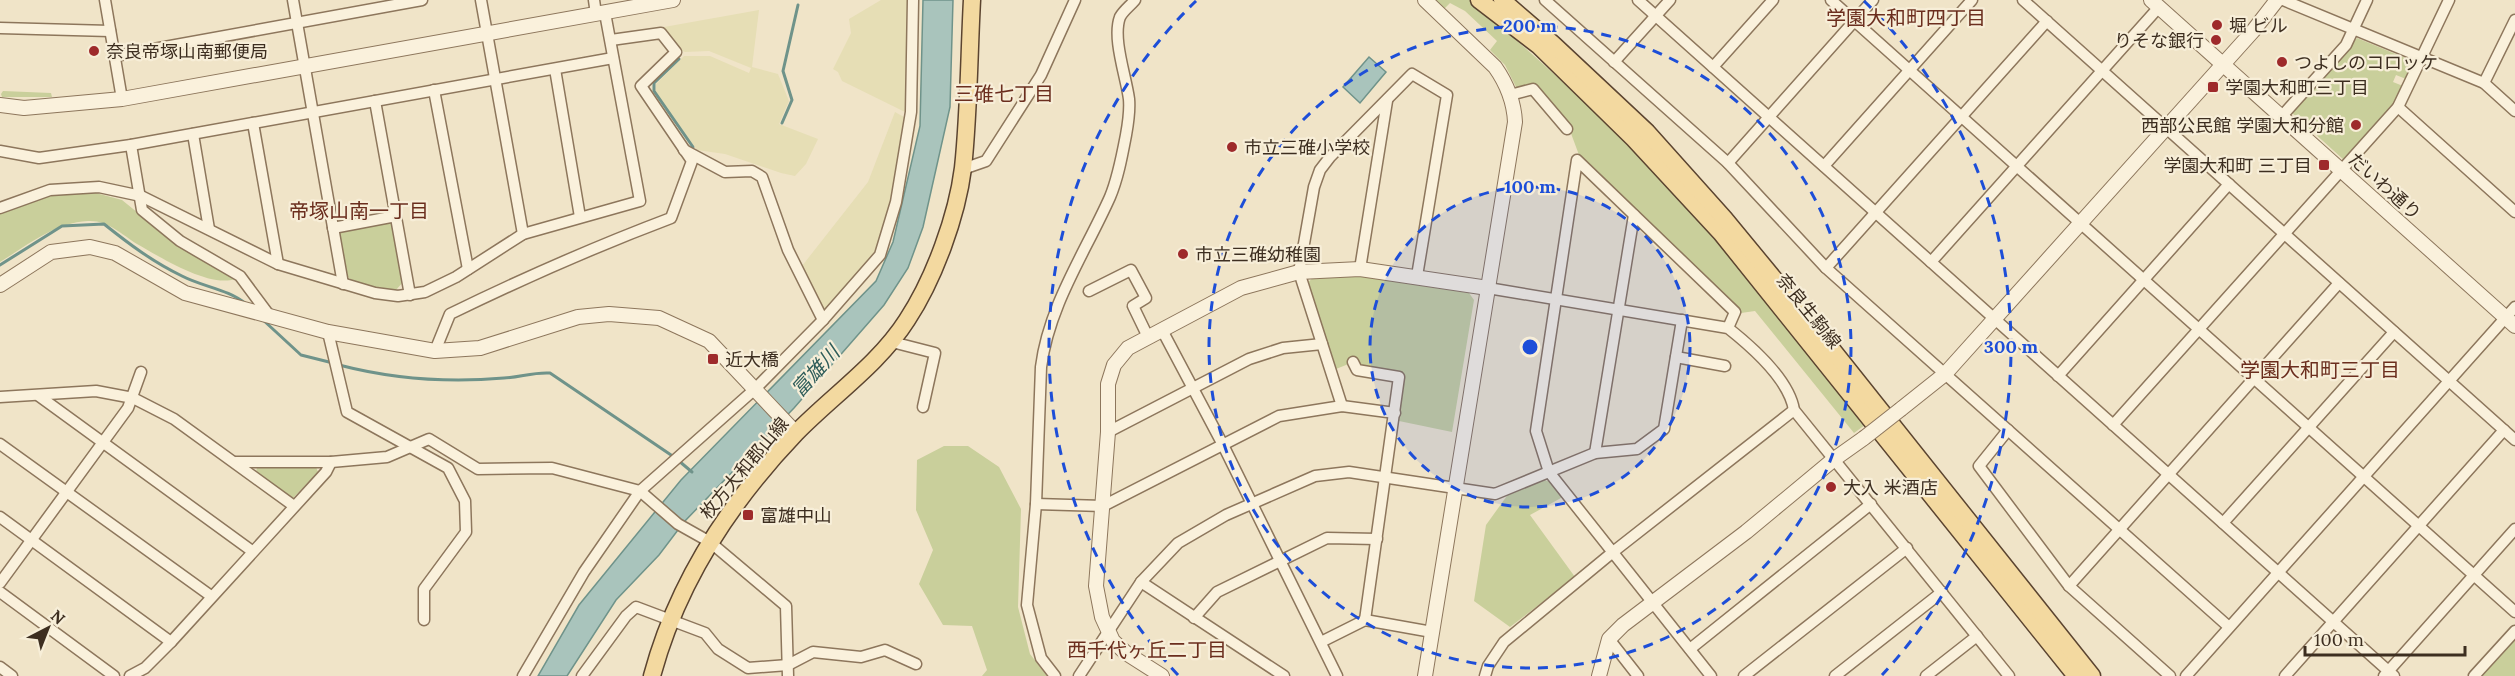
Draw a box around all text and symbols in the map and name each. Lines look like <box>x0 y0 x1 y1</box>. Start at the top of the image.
district label: 学園大和町四丁目 <box>1826 5 1986 30</box>
text: 200 m <box>1503 14 1557 37</box>
place label: 堀 ビル <box>2229 14 2288 37</box>
marker: 堀 ビル <box>2210 18 2224 32</box>
place label: りそな銀行 <box>2114 29 2204 52</box>
marker: りそな銀行 <box>2209 33 2223 47</box>
place label: 奈良帝塚山南郵便局 <box>106 40 268 63</box>
marker: 奈良帝塚山南郵便局 <box>87 44 101 58</box>
place label: つよしのコロッケ <box>2294 51 2438 74</box>
marker: つよしのコロッケ <box>2275 55 2289 69</box>
place label: 学園大和町三丁目 <box>2225 76 2369 99</box>
marker: 学園大和町三丁目 <box>2206 80 2220 94</box>
district label: 三碓七丁目 <box>954 81 1054 106</box>
place label: 西部公民館 学園大和分館 <box>2141 114 2344 137</box>
marker: 西部公民館 学園大和分館 <box>2349 118 2363 132</box>
place label: 市立三碓小学校 <box>1244 136 1370 159</box>
marker: 市立三碓小学校 <box>1225 140 1239 154</box>
street label: だいわ通り <box>2344 147 2426 225</box>
place label: 学園大和町 三丁目 <box>2163 154 2312 177</box>
marker: 学園大和町 三丁目 <box>2317 158 2331 172</box>
text: 100 m <box>1504 175 1556 198</box>
district label: 帝塚山南一丁目 <box>289 198 429 223</box>
place label: 市立三碓幼稚園 <box>1195 243 1321 266</box>
marker: 市立三碓幼稚園 <box>1176 247 1190 261</box>
street label: 奈良生駒線 <box>1772 269 1846 353</box>
text: 300 m <box>1984 335 2039 358</box>
centre of rings <box>1520 337 1540 357</box>
water label: 富雄川 <box>786 339 846 402</box>
place label: 近大橋 <box>725 348 779 371</box>
marker: 近大橋 <box>706 352 720 366</box>
district label: 学園大和町三丁目 <box>2240 357 2400 382</box>
street label: 枚方大和郡山線 <box>695 412 793 524</box>
place label: 大入 米酒店 <box>1843 476 1938 499</box>
marker: 大入 米酒店 <box>1824 480 1838 494</box>
place label: 富雄中山 <box>760 504 832 527</box>
marker: 富雄中山 <box>741 508 755 522</box>
north arrow <box>18 598 78 658</box>
text: N <box>47 605 69 628</box>
scale bar <box>2305 619 2466 657</box>
text: 100 m <box>2314 628 2364 651</box>
district label: 西千代ヶ丘二丁目 <box>1067 637 1227 662</box>

